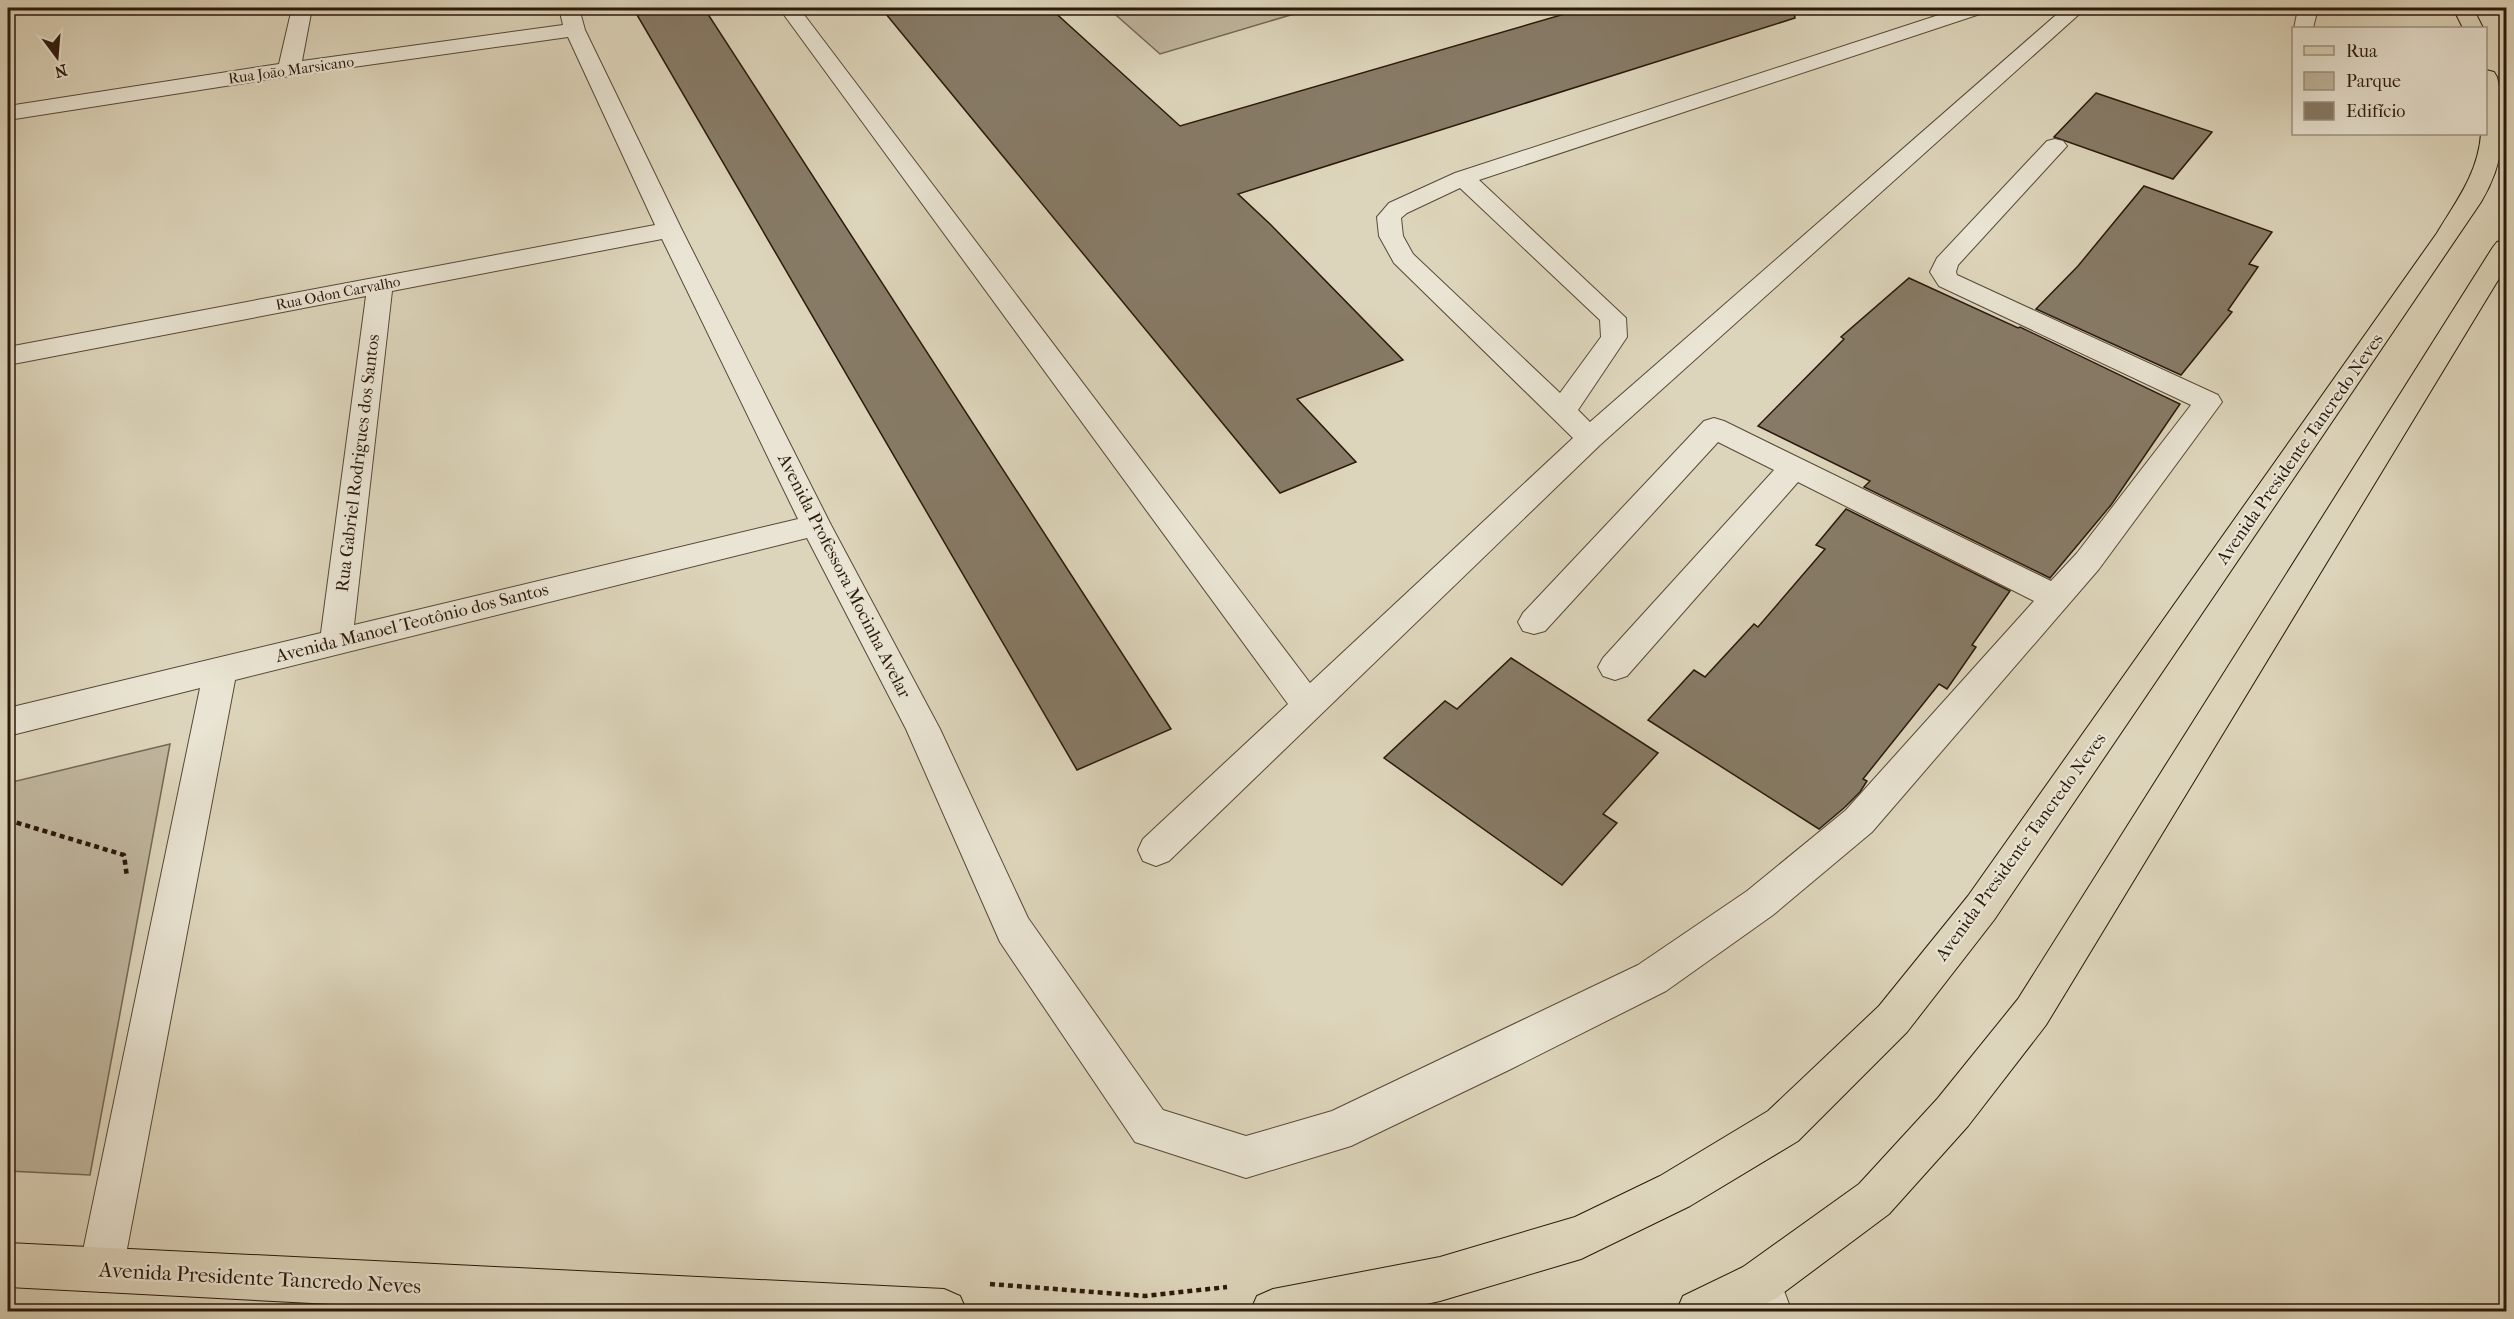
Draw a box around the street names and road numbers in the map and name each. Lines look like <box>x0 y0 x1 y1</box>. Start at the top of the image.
street label: Rua João Marsicano <box>227 52 355 88</box>
street label: Rua Odon Carvalho <box>274 272 402 314</box>
street label: Avenida Presidente Tancredo Neves <box>2212 329 2388 569</box>
street label: Rua Gabriel Rodrigues dos Santos <box>332 332 384 593</box>
street label: Avenida Professora Mocinha Avelar <box>773 449 915 702</box>
street label: Avenida Manoel Teotônio dos Santos <box>272 579 551 667</box>
street label: Avenida Presidente Tancredo Neves <box>1931 729 2111 966</box>
street label: Avenida Presidente Tancredo Neves <box>97 1258 422 1298</box>

